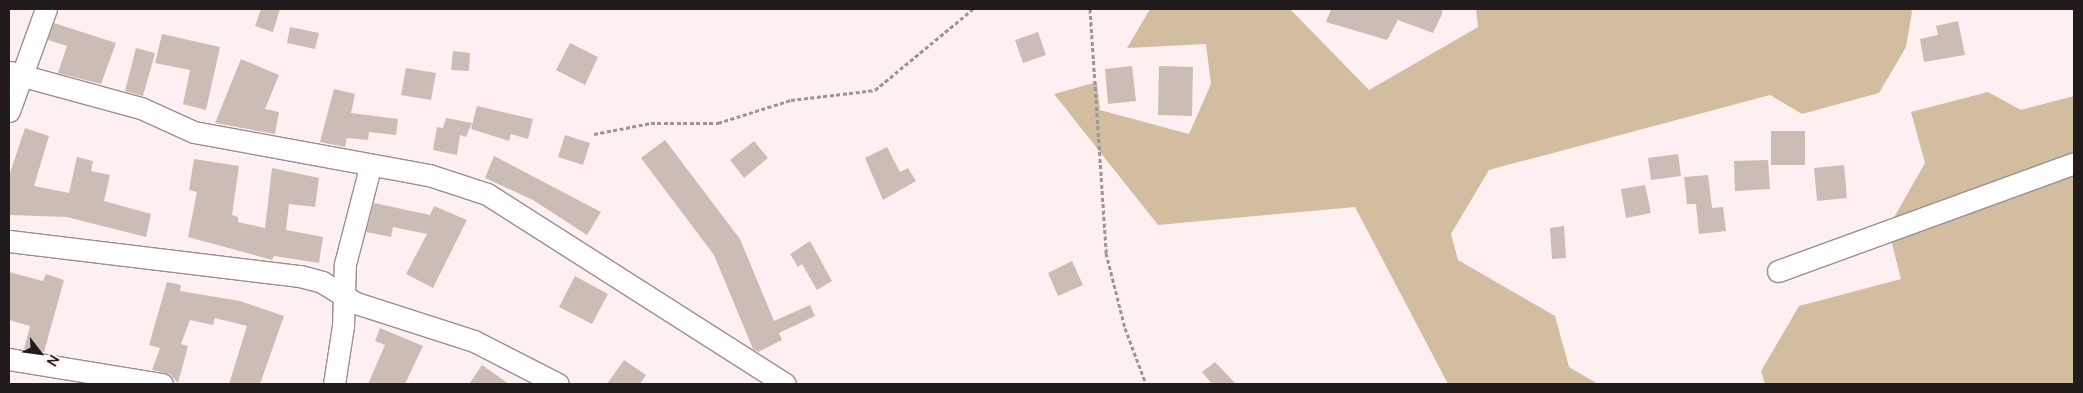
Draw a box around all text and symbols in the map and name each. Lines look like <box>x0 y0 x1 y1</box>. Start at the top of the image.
north arrow <box>15 328 65 378</box>
text: N <box>43 352 64 370</box>

